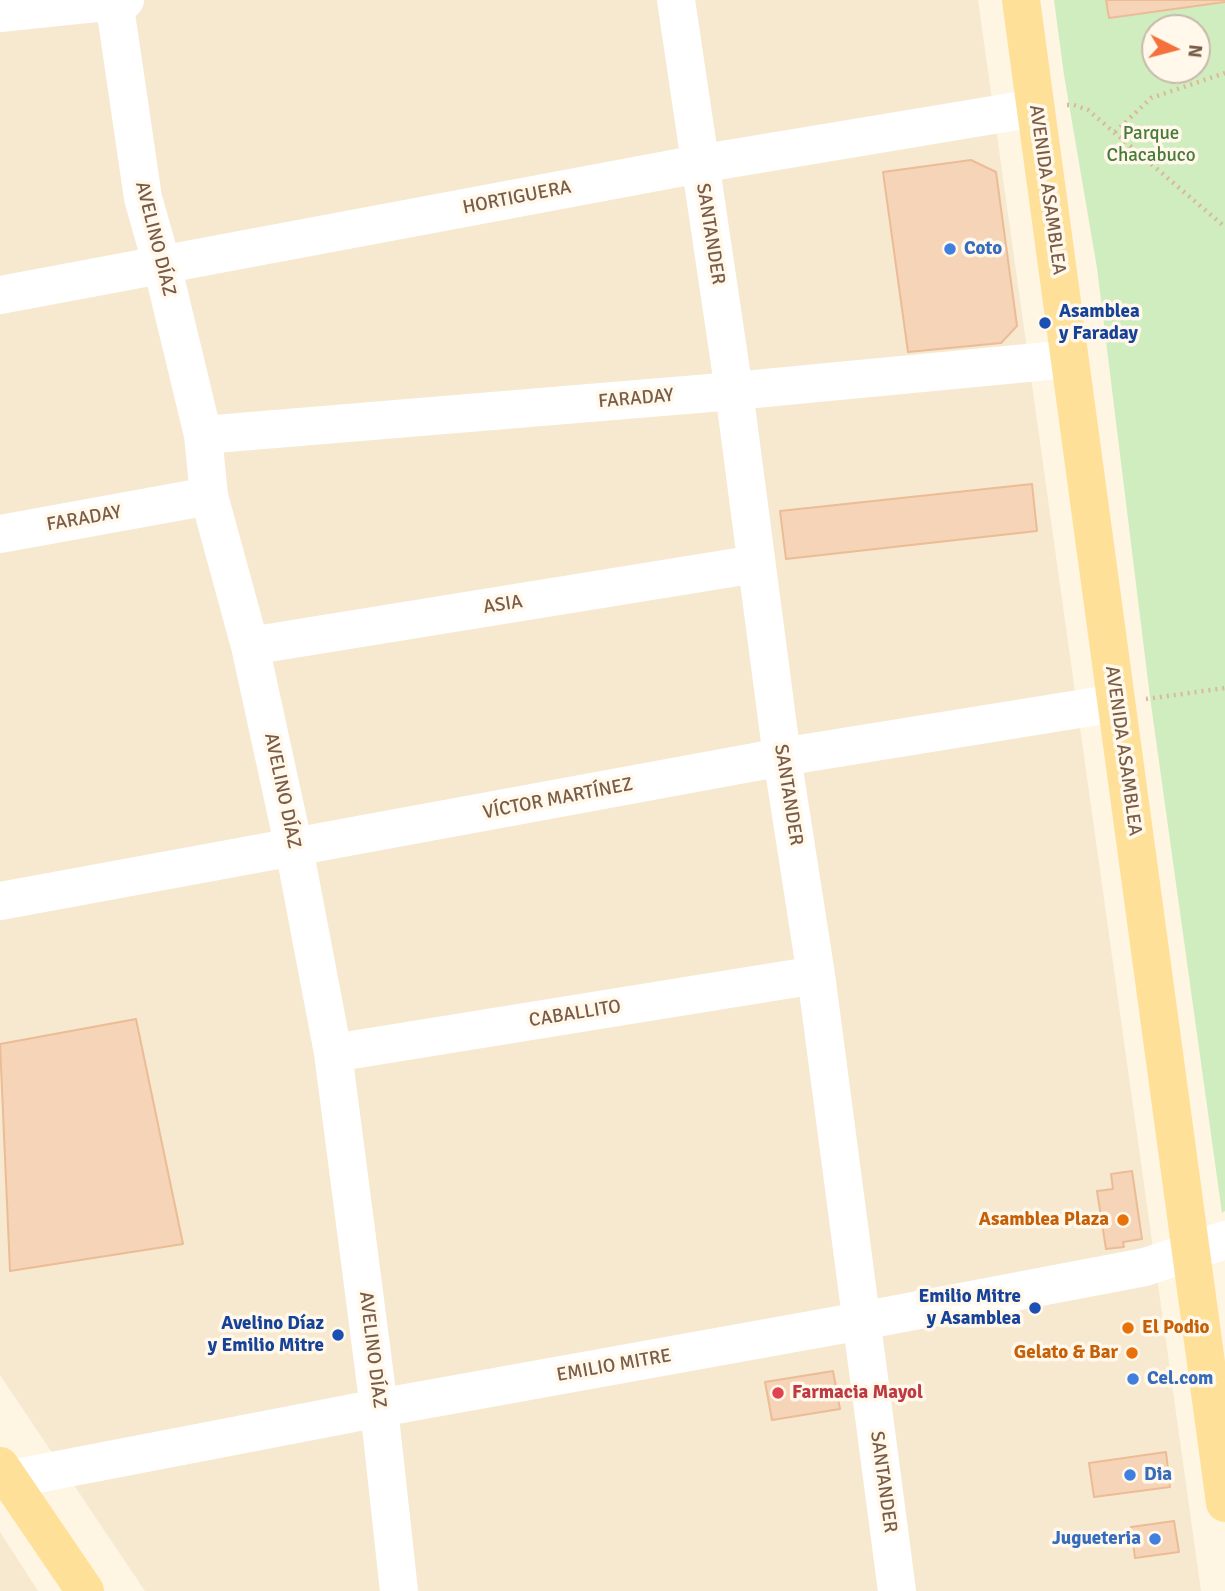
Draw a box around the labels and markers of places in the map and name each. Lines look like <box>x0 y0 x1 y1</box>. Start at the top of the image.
place label: Coto <box>964 238 1002 260</box>
marker: Coto <box>942 241 958 257</box>
place label: Asamblea y Faraday <box>1059 301 1140 345</box>
marker: Asamblea y Faraday <box>1037 315 1053 331</box>
place label: Asamblea Plaza <box>979 1209 1109 1231</box>
marker: Asamblea Plaza <box>1115 1212 1131 1228</box>
place label: Emilio Mitre y Asamblea <box>918 1286 1021 1330</box>
marker: Emilio Mitre y Asamblea <box>1027 1300 1043 1316</box>
place label: Avelino Díaz y Emilio Mitre <box>208 1313 324 1357</box>
place label: El Podio <box>1142 1317 1209 1339</box>
marker: El Podio <box>1120 1320 1136 1336</box>
marker: Avelino Díaz y Emilio Mitre <box>330 1327 346 1343</box>
place label: Gelato & Bar <box>1014 1342 1118 1364</box>
marker: Gelato & Bar <box>1124 1345 1140 1361</box>
place label: Cel.com <box>1147 1368 1213 1390</box>
marker: Cel.com <box>1125 1371 1141 1387</box>
place label: Farmacia Mayol <box>792 1382 923 1404</box>
marker: Farmacia Mayol <box>770 1385 786 1401</box>
place label: Dia <box>1144 1464 1172 1486</box>
marker: Dia <box>1122 1467 1138 1483</box>
place label: Jugueteria <box>1052 1528 1141 1550</box>
marker: Jugueteria <box>1147 1531 1163 1547</box>

